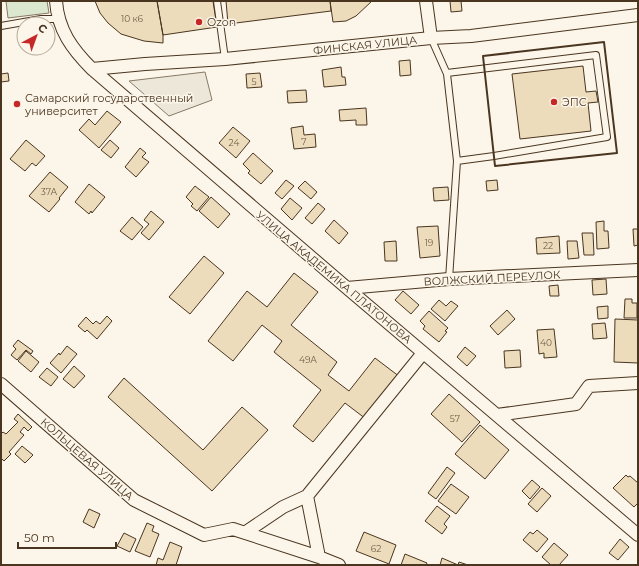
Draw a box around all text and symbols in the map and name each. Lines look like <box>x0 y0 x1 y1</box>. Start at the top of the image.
house number: 10 к6 <box>121 13 144 24</box>
place label: Ozon <box>207 15 236 29</box>
north arrow <box>16 16 56 56</box>
marker: Ozon <box>194 17 204 27</box>
text: С <box>35 21 50 36</box>
street label: ФИНСКАЯ УЛИЦА <box>312 32 418 57</box>
house number: 5 <box>251 76 257 87</box>
place label: Самарский государственный университет <box>24 91 193 118</box>
place label: ЭПС <box>562 95 587 109</box>
marker: ЭПС <box>549 97 559 107</box>
marker: Самарский государственный университет <box>12 99 22 109</box>
house number: 7 <box>301 136 307 147</box>
house number: 24 <box>229 137 239 148</box>
house number: 37А <box>41 186 57 197</box>
street label: УЛИЦА АКАДЕМИКА ПЛАТОНОВА <box>253 208 415 347</box>
house number: 19 <box>425 237 434 248</box>
house number: 22 <box>543 240 553 251</box>
street label: ВОЛЖСКИЙ ПЕРЕУЛОК <box>423 267 561 289</box>
house number: 40 <box>540 337 552 348</box>
house number: 49А <box>299 354 317 365</box>
house number: 57 <box>450 413 460 424</box>
street label: КОЛЬЦЕВАЯ УЛИЦА <box>38 415 137 504</box>
scale bar <box>18 524 116 550</box>
text: 50 m <box>24 530 55 545</box>
house number: 62 <box>371 543 381 554</box>

